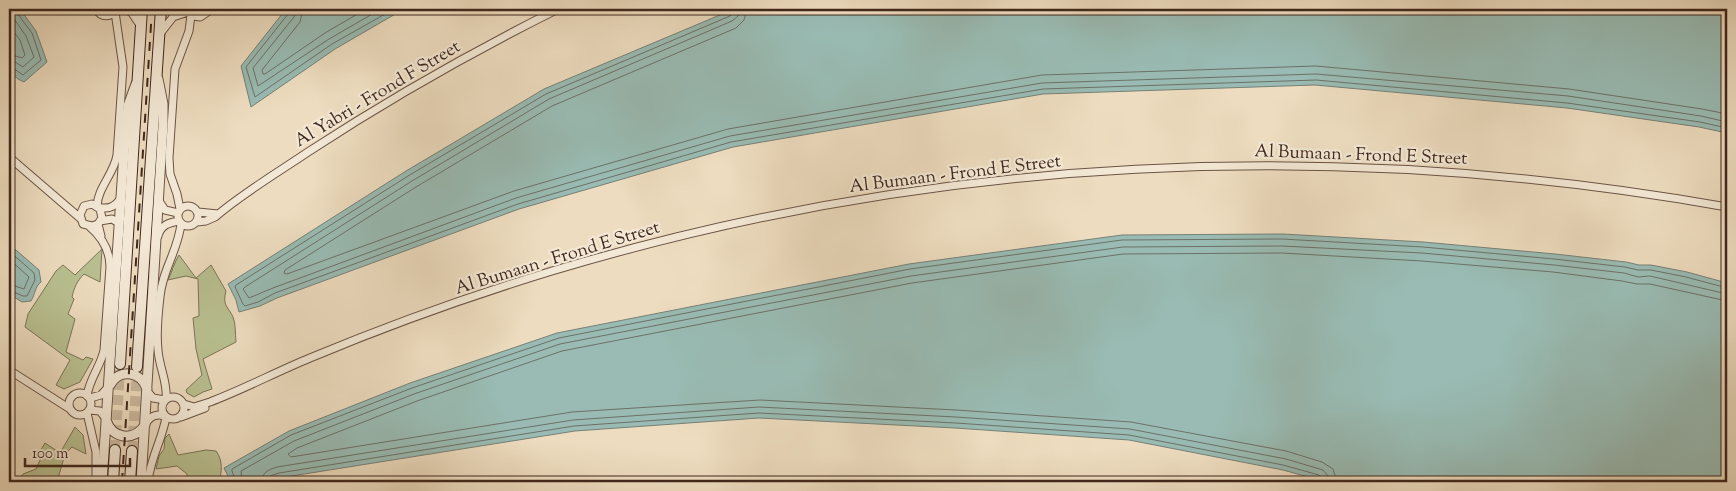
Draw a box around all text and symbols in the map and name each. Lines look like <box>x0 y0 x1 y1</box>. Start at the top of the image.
street label: Al Yabri - Frond F Street <box>290 35 466 155</box>
street label: Al Bumaan - Frond E Street <box>1254 139 1468 173</box>
street label: Al Bumaan - Frond E Street <box>848 149 1063 201</box>
street label: Al Bumaan - Frond E Street <box>452 215 663 302</box>
scale bar <box>25 436 130 468</box>
text: 100 m <box>32 444 69 465</box>

